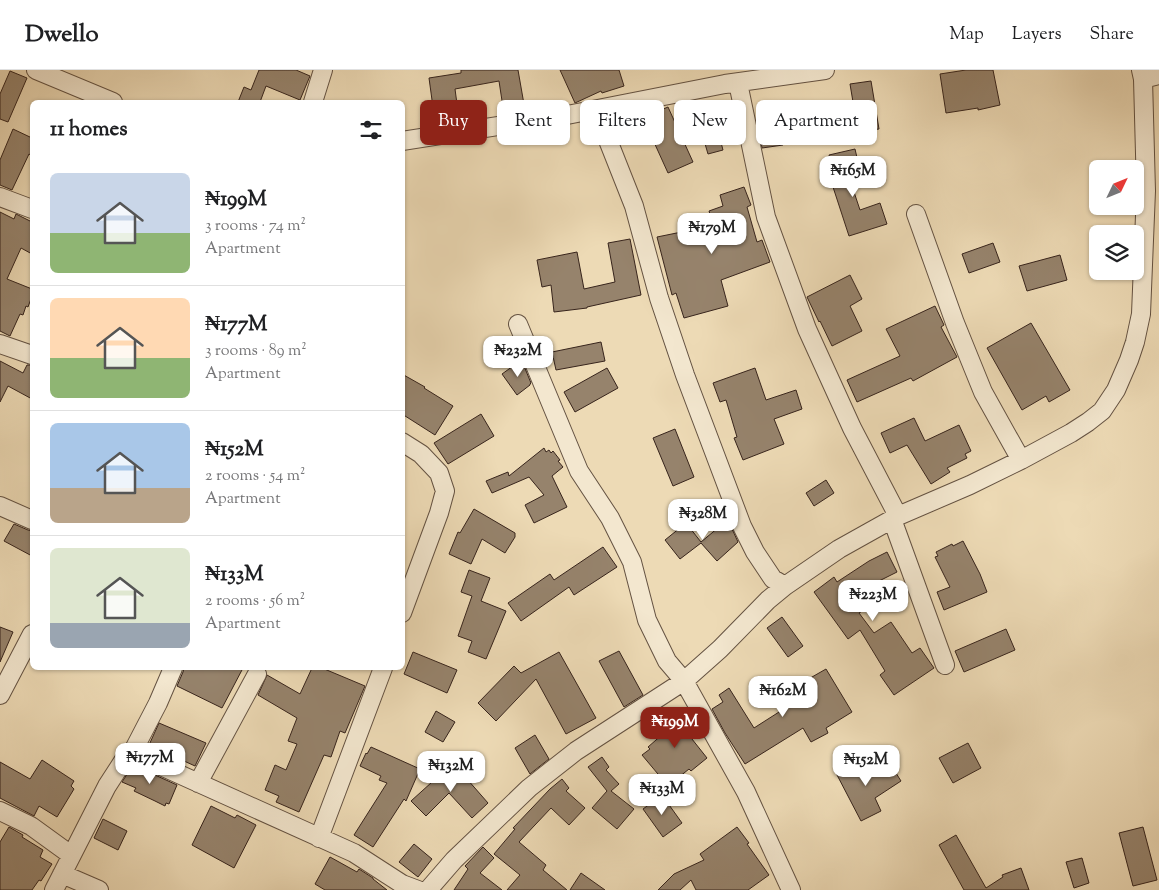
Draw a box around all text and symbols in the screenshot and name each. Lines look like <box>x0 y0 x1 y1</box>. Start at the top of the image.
text: Dwello <box>25 18 99 52</box>
text: Map <box>949 22 984 48</box>
text: Layers <box>1012 22 1062 48</box>
text: Share <box>1090 22 1134 48</box>
chip: Buy <box>420 100 487 145</box>
chip: Rent <box>497 100 570 145</box>
chip: Filters <box>580 100 664 145</box>
chip: New <box>674 100 746 145</box>
chip: Apartment <box>756 100 877 145</box>
text: 11 homes <box>50 115 128 145</box>
icon: filters <box>357 116 385 144</box>
pin: ₦165M <box>818 156 888 198</box>
text: ₦165M <box>830 160 876 183</box>
north arrow <box>1089 160 1144 215</box>
map controls <box>1089 160 1144 280</box>
text: ₦199M <box>205 185 267 215</box>
icon: home <box>90 193 150 253</box>
pin: ₦179M <box>677 212 747 255</box>
text: 3 rooms · 74 m² <box>205 215 306 238</box>
text: ₦179M <box>688 217 736 240</box>
button: layers <box>1089 225 1144 280</box>
text: Apartment <box>205 238 281 261</box>
text: ₦177M <box>205 310 267 340</box>
icon: home <box>90 318 150 378</box>
pin: ₦232M <box>483 336 553 378</box>
text: 3 rooms · 89 m² <box>205 340 307 363</box>
text: ₦232M <box>494 340 542 363</box>
text: Apartment <box>205 363 281 386</box>
text: ₦152M <box>205 435 264 465</box>
icon: home <box>90 443 150 503</box>
text: 2 rooms · 54 m² <box>205 465 305 488</box>
text: Apartment <box>205 488 281 511</box>
pin: ₦328M <box>668 498 738 541</box>
text: ₦328M <box>679 503 727 526</box>
text: ₦133M <box>205 560 264 590</box>
icon: home <box>90 568 150 628</box>
pin: ₦223M <box>838 580 908 622</box>
text: ₦223M <box>849 584 897 607</box>
text: 2 rooms · 56 m² <box>205 590 305 613</box>
text: Apartment <box>205 613 281 636</box>
pin: ₦162M <box>748 676 818 718</box>
text: ₦162M <box>760 680 806 703</box>
pin: ₦199M <box>640 706 710 749</box>
text: ₦199M <box>651 711 699 734</box>
pin: ₦177M <box>115 742 185 785</box>
pin: ₦152M <box>831 744 901 787</box>
text: ₦177M <box>126 747 174 770</box>
text: ₦152M <box>844 749 888 772</box>
pin: ₦132M <box>416 750 486 793</box>
text: ₦132M <box>428 755 474 778</box>
pin: ₦133M <box>627 774 697 816</box>
text: ₦133M <box>640 778 684 801</box>

